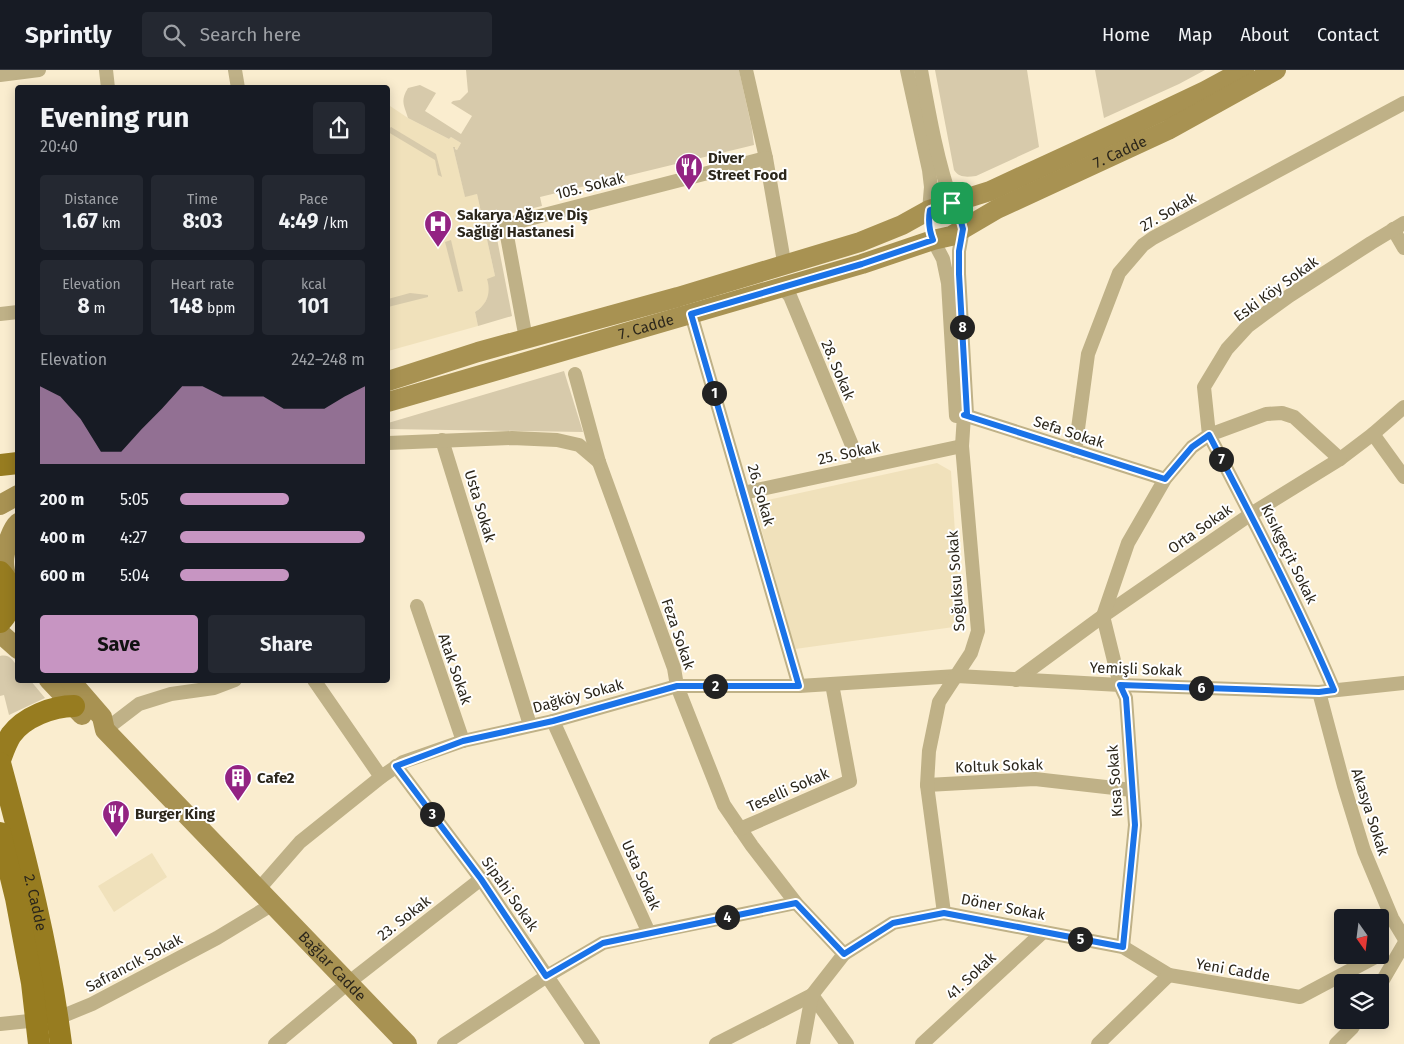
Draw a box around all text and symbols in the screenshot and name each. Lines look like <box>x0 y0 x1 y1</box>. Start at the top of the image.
search box <box>142 12 492 57</box>
text: Sprintly <box>25 21 112 49</box>
icon: search <box>160 21 188 49</box>
text: Search here <box>200 23 301 46</box>
text: Home <box>1102 24 1150 46</box>
text: Map <box>1178 24 1212 46</box>
text: About <box>1240 24 1289 46</box>
text: Contact <box>1317 24 1379 46</box>
text: Evening run <box>40 101 189 134</box>
button: share <box>313 102 365 154</box>
street label: 7. Cadde <box>1091 132 1150 172</box>
text: 20:40 <box>40 137 78 156</box>
place label: Diver Street Food <box>708 149 787 184</box>
restaurant icon: Diver Street Food <box>674 152 704 191</box>
street label: 105. Sokak <box>554 169 627 203</box>
pin <box>931 182 973 224</box>
icon: arrive <box>938 189 966 217</box>
street label: 27. Sokak <box>1137 189 1200 235</box>
text: Distance <box>64 191 119 208</box>
text: Time <box>187 191 218 208</box>
text: Pace <box>299 191 328 208</box>
place label: Sakarya Ağız ve Diş Sağlığı Hastanesi <box>457 206 588 241</box>
text: 1.67 <box>62 208 98 234</box>
text: 8:03 <box>182 208 223 234</box>
text: 4:49 <box>278 208 318 234</box>
hospital icon: Sakarya Ağız ve Diş Sağlığı Hastanesi <box>423 209 453 248</box>
text: km <box>98 215 121 232</box>
text: /km <box>318 215 349 232</box>
street label: Eski Köy Sokak <box>1230 252 1322 326</box>
text: Elevation <box>62 276 121 293</box>
text: Heart rate <box>171 276 234 293</box>
text: kcal <box>301 276 326 293</box>
text: 8 <box>78 293 90 319</box>
text: 148 <box>169 293 203 319</box>
text: 101 <box>298 293 329 319</box>
text: m <box>90 300 105 317</box>
text: bpm <box>203 300 236 317</box>
street label: 7. Cadde <box>616 310 676 343</box>
pin: 8 <box>950 314 974 340</box>
text: 8 <box>958 319 967 336</box>
street label: 28. Sokak <box>817 337 859 403</box>
text: Elevation <box>40 350 107 369</box>
text: 242–248 m <box>291 350 365 369</box>
pin: 1 <box>702 380 726 406</box>
text: 1 <box>711 385 718 402</box>
street label: Sefa Sokak <box>1031 412 1107 452</box>
street label: 25. Sokak <box>816 438 882 468</box>
pin: 7 <box>1208 446 1234 472</box>
text: 7 <box>1218 451 1225 468</box>
street label: 26. Sokak <box>744 462 778 528</box>
street label: Usta Sokak <box>460 468 500 545</box>
text: 200 m <box>40 490 84 509</box>
text: 5:05 <box>120 490 149 509</box>
street label: Orta Sokak <box>1165 500 1236 558</box>
street label: Kısıkgeçit Sokak <box>1257 501 1321 607</box>
text: 400 m <box>40 528 85 547</box>
text: 4:27 <box>120 528 147 547</box>
street label: Soğuksu Sokak <box>943 530 968 632</box>
text: 600 m <box>40 566 85 585</box>
text: 5:04 <box>120 566 149 585</box>
street label: Feza Sokak <box>658 596 699 672</box>
button: Save <box>40 615 198 673</box>
button: Share <box>208 615 365 673</box>
street label: Atak Sokak <box>434 631 476 707</box>
street label: Yemişli Sokak <box>1089 658 1183 680</box>
pin: 2 <box>702 674 728 698</box>
street label: Dağköy Sokak <box>531 675 626 717</box>
pin: 6 <box>1188 676 1214 700</box>
text: 2 <box>712 678 719 695</box>
text: 6 <box>1198 680 1205 697</box>
street label: Kısa Sokak <box>1103 744 1126 818</box>
street label: Koltuk Sokak <box>955 755 1044 777</box>
building icon: Cafe2 <box>223 763 253 802</box>
street label: Teselli Sokak <box>744 764 832 816</box>
street label: Akasya Sokak <box>1347 766 1393 858</box>
place label: Cafe2 <box>257 769 295 787</box>
restaurant icon: Burger King <box>101 799 131 838</box>
pin: 3 <box>420 802 444 826</box>
place label: Burger King <box>135 805 216 823</box>
text: 3 <box>429 806 436 823</box>
street label: Usta Sokak <box>618 837 665 913</box>
street label: Sipahi Sokak <box>478 853 542 935</box>
street label: 2. Cadde <box>20 872 50 933</box>
street label: Döner Sokak <box>959 890 1047 924</box>
street label: 23. Sokak <box>374 891 434 944</box>
pin: 4 <box>714 904 740 930</box>
text: 4 <box>724 909 731 926</box>
north arrow <box>1334 909 1389 964</box>
map controls <box>1334 909 1389 1029</box>
pin: 5 <box>1068 926 1092 952</box>
street label: Bağlar Cadde <box>295 928 370 1005</box>
street label: Safrancık Sokak <box>83 930 186 996</box>
text: 5 <box>1077 931 1084 948</box>
street label: 41. Sokak <box>942 948 1000 1004</box>
street label: Yeni Cadde <box>1194 955 1272 985</box>
button: layers <box>1334 974 1389 1029</box>

